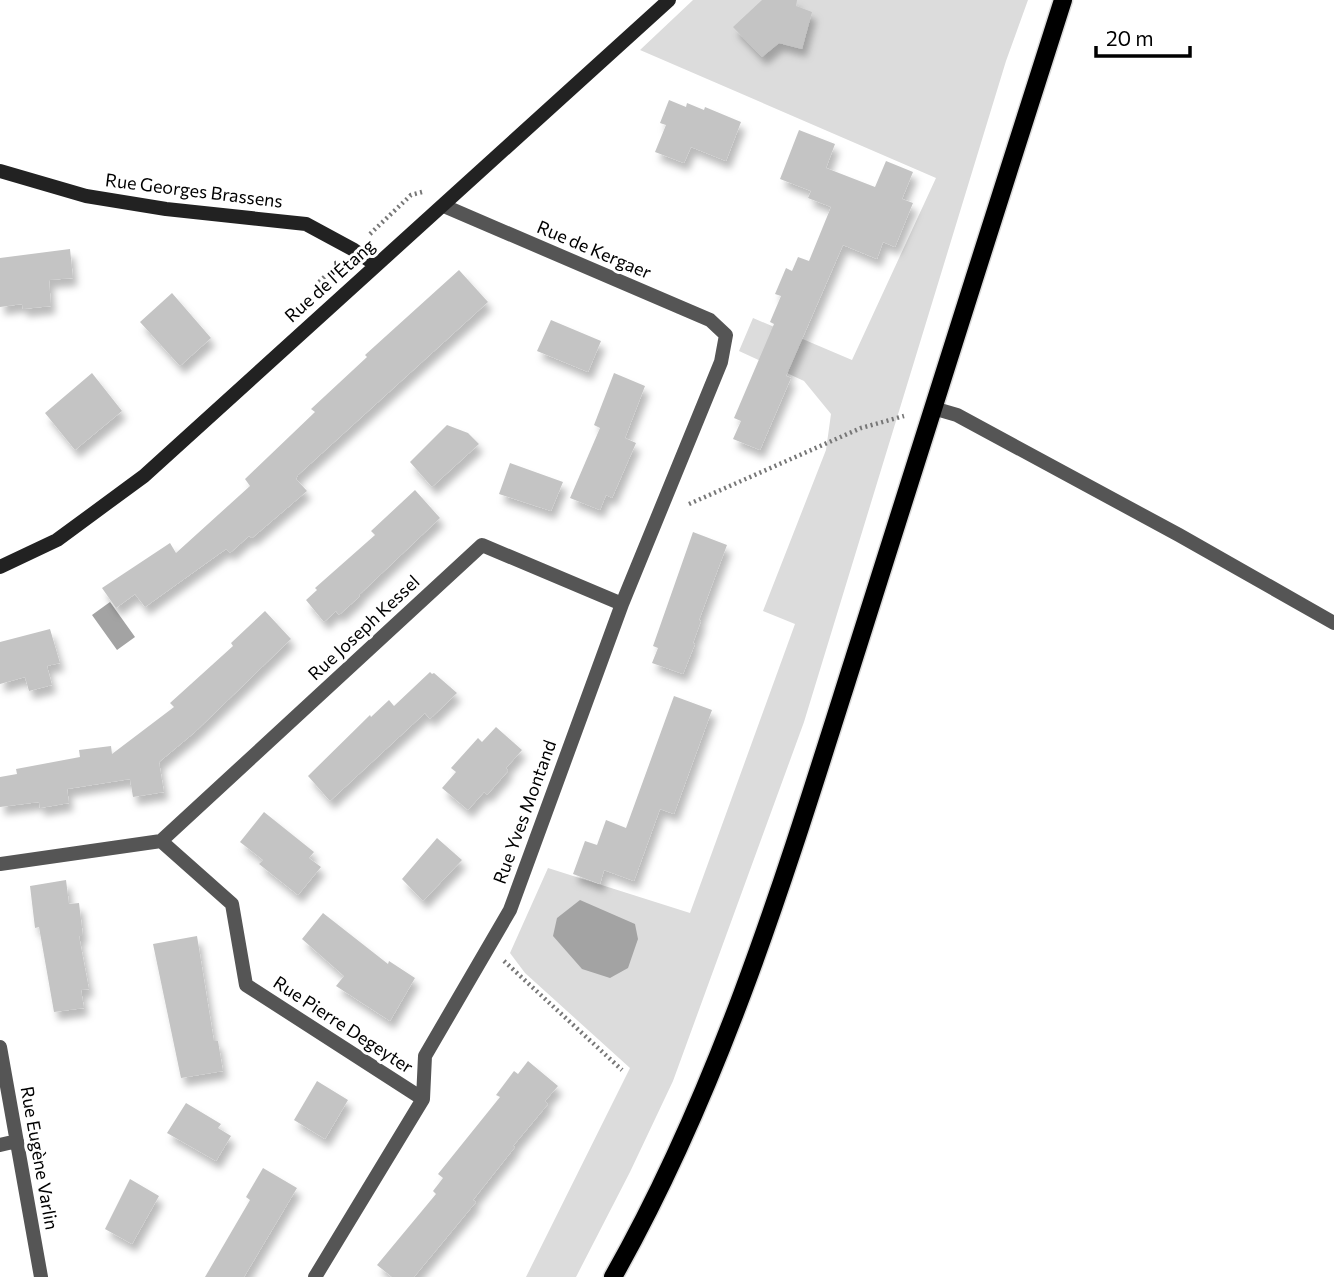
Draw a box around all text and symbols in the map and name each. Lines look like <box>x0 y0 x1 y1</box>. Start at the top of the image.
scale bar <box>1096 14 1190 58</box>
text: 20 m <box>1106 25 1154 50</box>
street label: Rue Georges Brassens <box>104 168 284 212</box>
street label: Rue de Kergaer <box>534 215 655 283</box>
street label: Rue de l'Étang <box>280 234 379 327</box>
street label: Rue Joseph Kessel <box>303 570 424 684</box>
street label: Rue Yves Montand <box>488 737 560 887</box>
street label: Rue Pierre Degeyter <box>270 971 418 1078</box>
street label: Rue Eugène Varlin <box>17 1084 63 1231</box>

